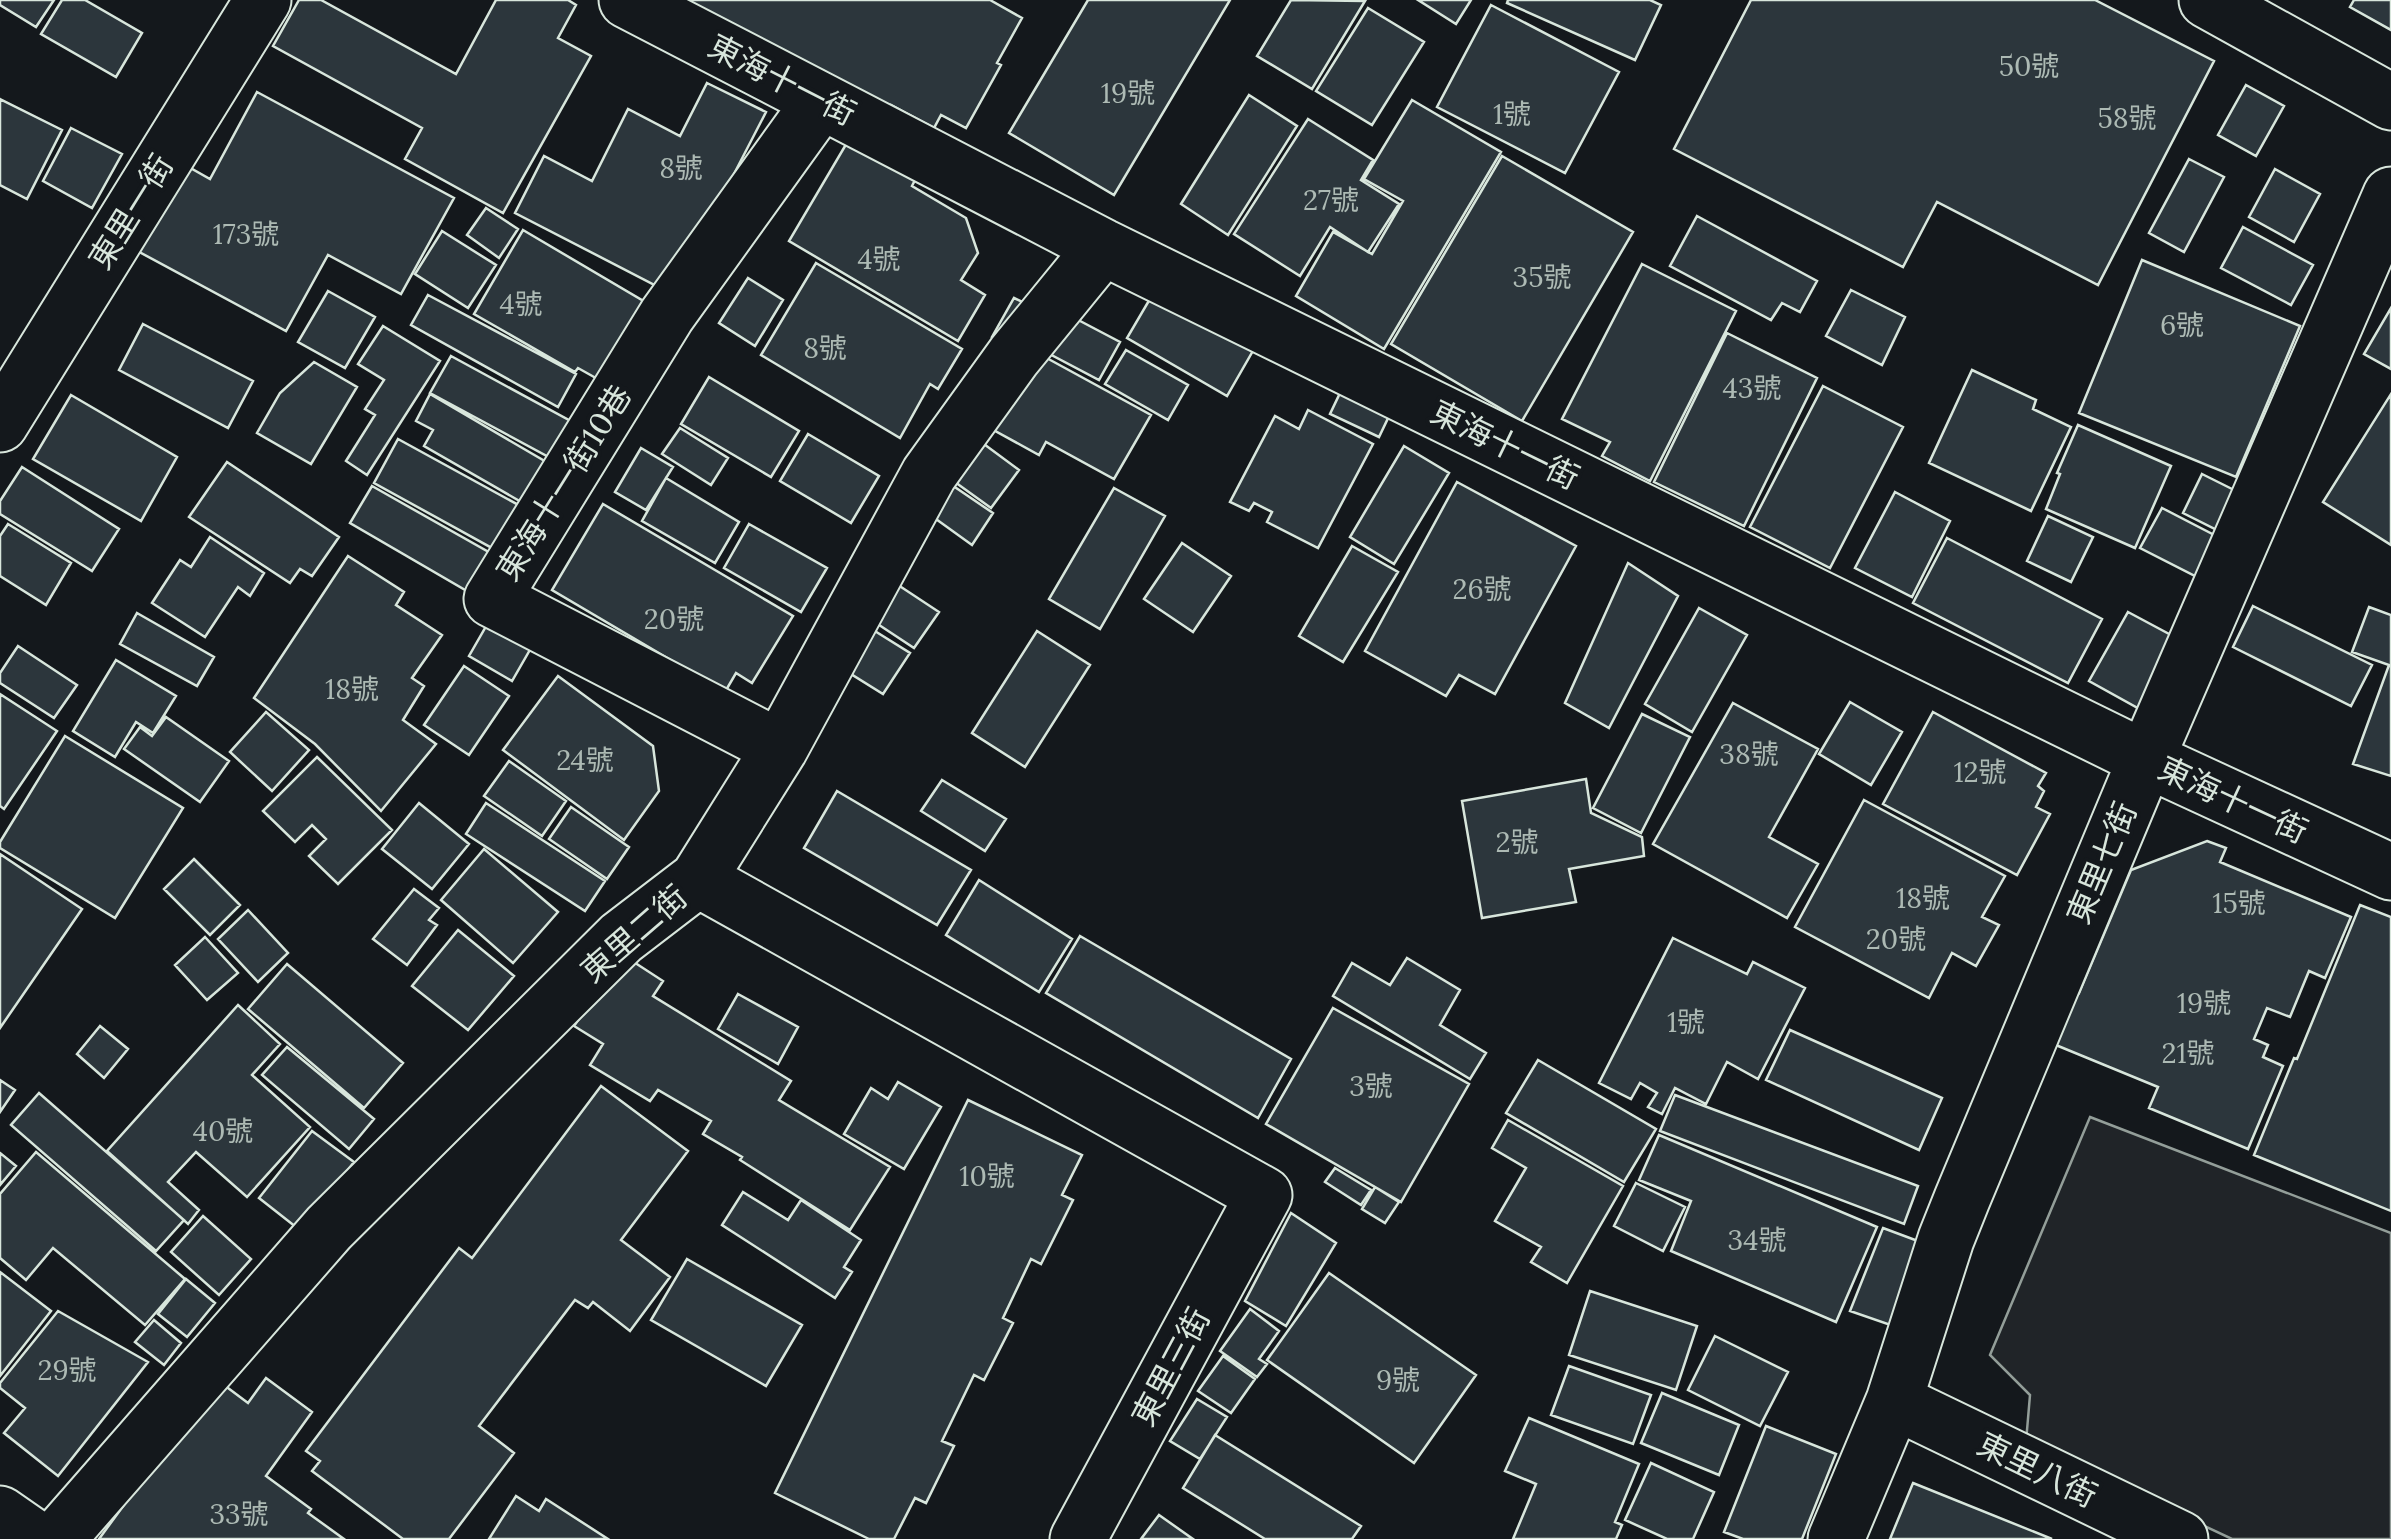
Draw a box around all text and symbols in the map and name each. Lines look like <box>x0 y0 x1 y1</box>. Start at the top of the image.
street label: 東海十一街 <box>702 25 863 134</box>
house number: 50號 <box>1999 48 2059 84</box>
house number: 19號 <box>1101 75 1155 111</box>
house number: 1號 <box>1493 96 1531 132</box>
house number: 58號 <box>2098 100 2157 136</box>
street label: 東里一街 <box>79 147 182 277</box>
house number: 8號 <box>659 150 703 186</box>
house number: 27號 <box>1303 182 1359 218</box>
house number: 173號 <box>213 216 279 252</box>
house number: 4號 <box>857 241 901 277</box>
house number: 35號 <box>1513 259 1571 295</box>
house number: 4號 <box>499 286 543 322</box>
house number: 6號 <box>2160 307 2204 343</box>
house number: 8號 <box>803 330 847 366</box>
house number: 43號 <box>1723 370 1781 406</box>
street label: 東海十一街10巷 <box>487 377 640 588</box>
street label: 東海十一街 <box>1424 391 1586 498</box>
house number: 26號 <box>1452 571 1512 607</box>
house number: 20號 <box>644 601 704 637</box>
house number: 18號 <box>325 671 379 707</box>
house number: 38號 <box>1719 736 1779 772</box>
house number: 24號 <box>556 742 614 778</box>
street label: 東海十一街 <box>2152 747 2314 852</box>
house number: 12號 <box>1953 754 2007 790</box>
street label: 東里七街 <box>2058 796 2145 930</box>
house number: 2號 <box>1495 824 1539 860</box>
street label: 東里二街 <box>572 876 695 991</box>
house number: 18號 <box>1896 880 1950 916</box>
house number: 15號 <box>2212 885 2266 921</box>
house number: 20號 <box>1866 921 1926 957</box>
house number: 19號 <box>2177 985 2231 1021</box>
house number: 1號 <box>1667 1004 1705 1040</box>
house number: 21號 <box>2161 1035 2215 1071</box>
house number: 3號 <box>1349 1068 1393 1104</box>
house number: 40號 <box>193 1113 253 1149</box>
house number: 10號 <box>959 1158 1015 1194</box>
house number: 34號 <box>1728 1222 1786 1258</box>
street label: 東里三街 <box>1122 1301 1219 1433</box>
house number: 29號 <box>37 1352 97 1388</box>
house number: 9號 <box>1376 1362 1420 1398</box>
street label: 東里八街 <box>1971 1423 2104 1516</box>
house number: 33號 <box>209 1496 269 1532</box>

